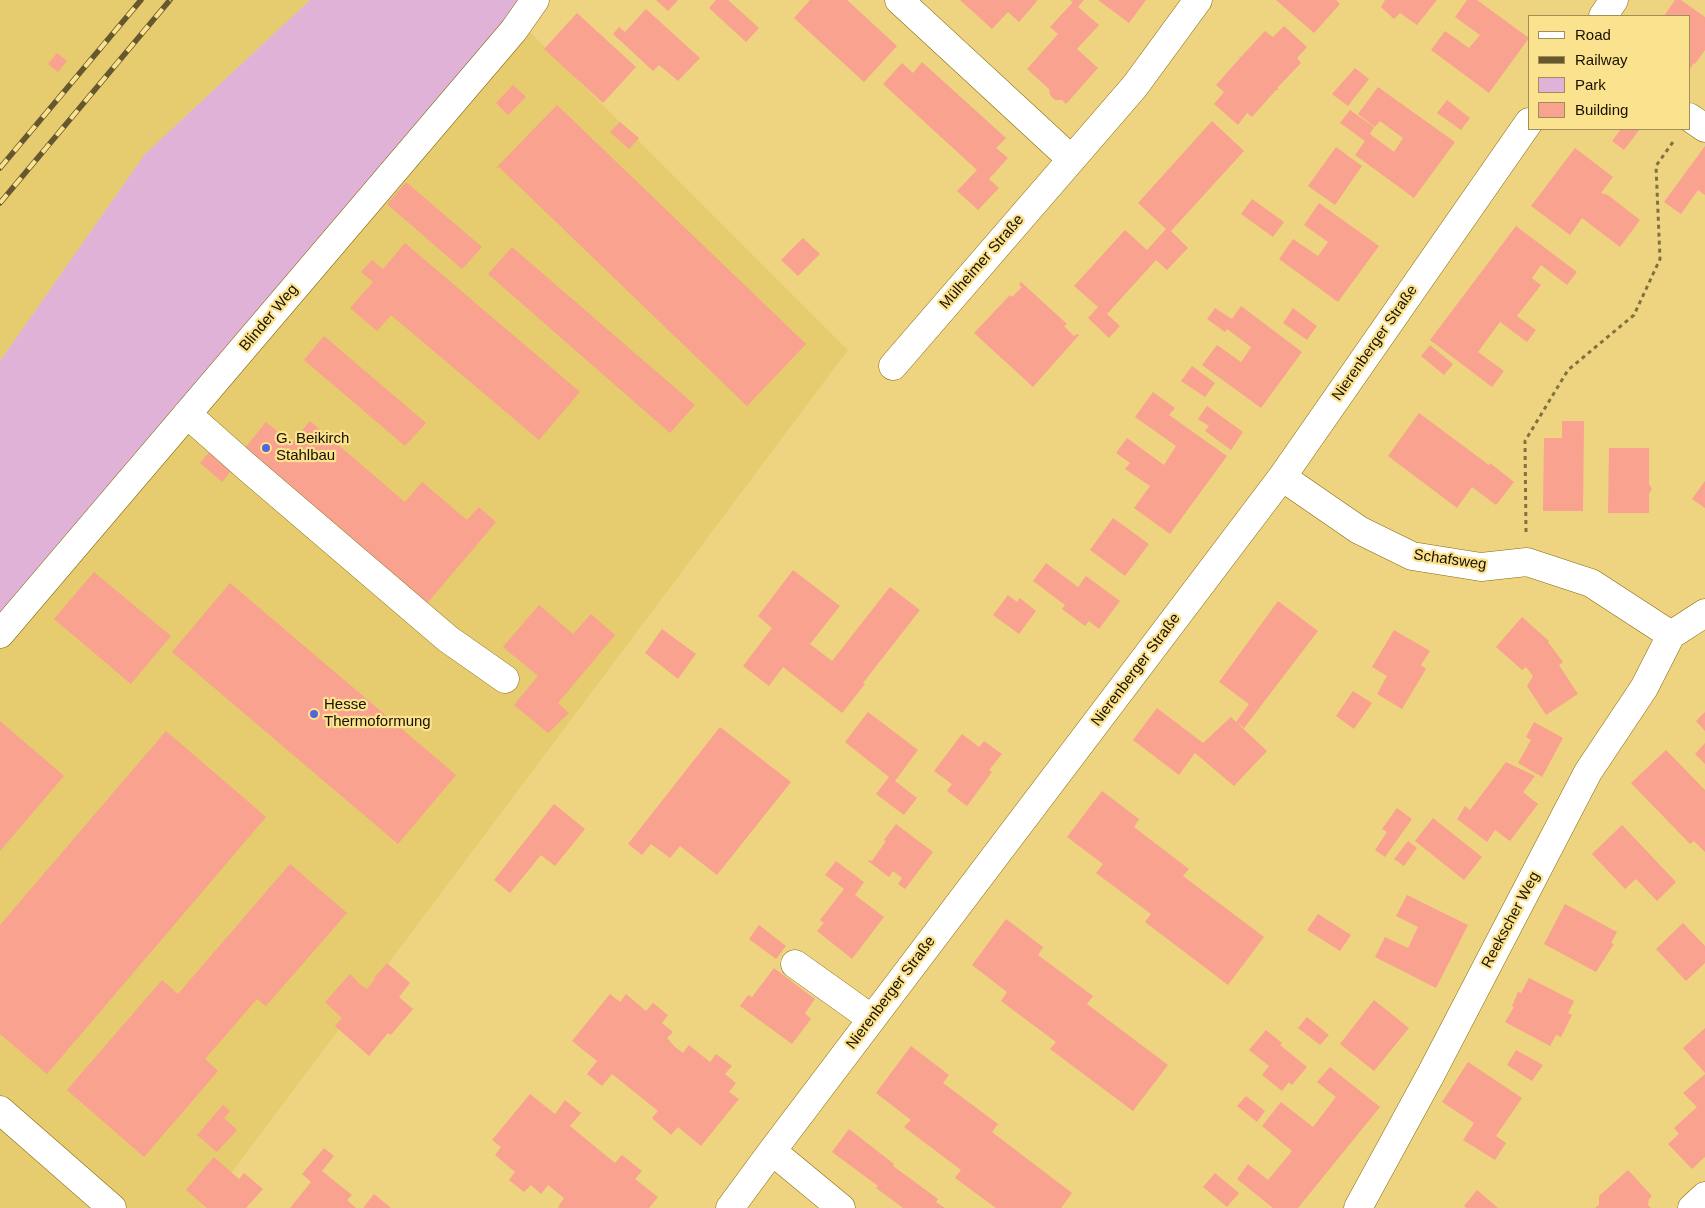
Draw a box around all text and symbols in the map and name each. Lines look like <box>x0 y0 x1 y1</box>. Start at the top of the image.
legend <box>1528 15 1690 130</box>
text: Road <box>1575 26 1611 43</box>
text: Railway <box>1575 51 1628 68</box>
text: Park <box>1575 76 1606 93</box>
text: Building <box>1575 101 1628 118</box>
street label: Mülheimer Straße <box>936 211 1028 313</box>
street label: Blinder Weg <box>236 281 302 355</box>
street label: Nierenberger Straße <box>1328 282 1422 404</box>
place label: G. Beikirch Stahlbau <box>276 430 349 465</box>
marker: G. Beikirch Stahlbau <box>260 442 272 454</box>
street label: Schafsweg <box>1412 546 1488 574</box>
street label: Nierenberger Straße <box>1088 610 1184 730</box>
place label: Hesse Thermoformung <box>324 696 431 731</box>
marker: Hesse Thermoformung <box>308 708 320 720</box>
street label: Reekscher Weg <box>1478 869 1544 971</box>
street label: Nierenberger Straße <box>843 933 939 1053</box>

